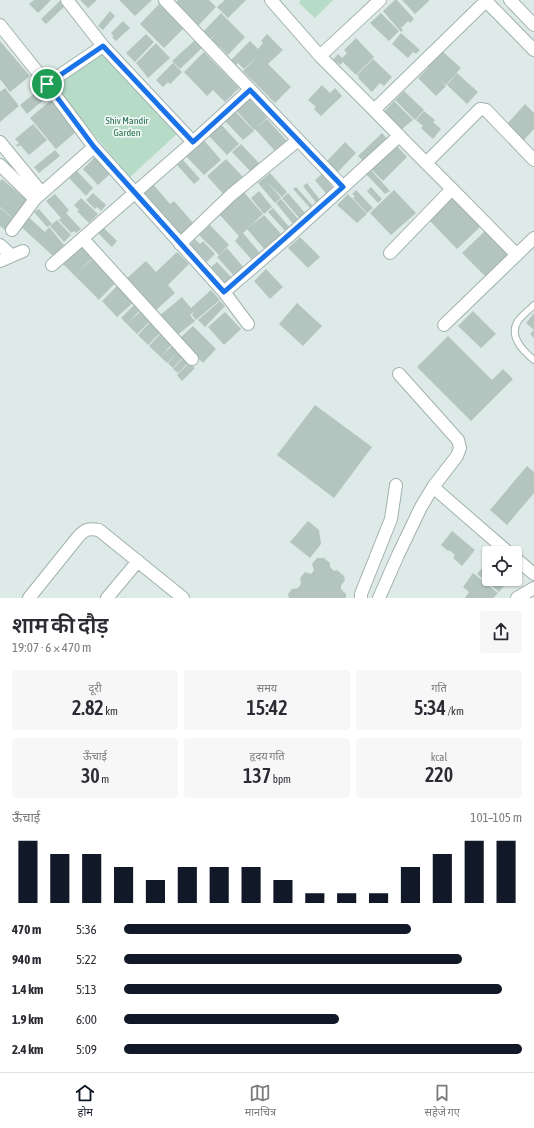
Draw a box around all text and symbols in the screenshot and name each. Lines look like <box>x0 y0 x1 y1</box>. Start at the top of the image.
pin <box>30 67 64 101</box>
icon: arrive <box>36 73 58 95</box>
park label: Shiv Mandir Garden <box>105 115 150 138</box>
map controls <box>482 546 522 586</box>
button: locate <box>482 546 522 586</box>
button: share <box>480 611 522 653</box>
text: शाम की दौड़ <box>12 612 109 638</box>
text: 19:07 · 6 × 470 m <box>12 640 91 655</box>
text: दूरी <box>88 682 102 694</box>
text: समय <box>257 682 277 694</box>
text: गति <box>431 682 447 694</box>
text: 2.82 <box>72 696 104 719</box>
text: 15:42 <box>246 696 288 719</box>
text: 5:34 <box>414 696 446 719</box>
text: km <box>104 705 118 717</box>
text: /km <box>446 705 464 717</box>
text: ऊँचाई <box>83 750 107 762</box>
text: हृदय गति <box>249 750 285 762</box>
text: kcal <box>431 751 447 763</box>
text: 220 <box>425 763 453 786</box>
text: 30 <box>81 764 100 787</box>
text: 137 <box>243 764 271 787</box>
text: m <box>100 773 109 785</box>
text: bpm <box>271 773 291 785</box>
text: ऊँचाई <box>12 810 40 825</box>
text: 101–105 m <box>470 810 522 825</box>
text: 470 m <box>12 922 41 937</box>
text: 5:36 <box>76 922 97 937</box>
text: 940 m <box>12 952 41 967</box>
text: 5:22 <box>76 952 97 967</box>
text: 1.4 km <box>12 982 43 997</box>
text: 5:13 <box>76 982 97 997</box>
text: 1.9 km <box>12 1012 43 1027</box>
text: 6:00 <box>76 1012 97 1027</box>
text: 2.4 km <box>12 1042 43 1057</box>
text: 5:09 <box>76 1042 97 1057</box>
tab: होम <box>74 1082 96 1120</box>
tab: मानचित्र <box>245 1082 276 1120</box>
tab: सहेजे गए <box>425 1082 460 1120</box>

